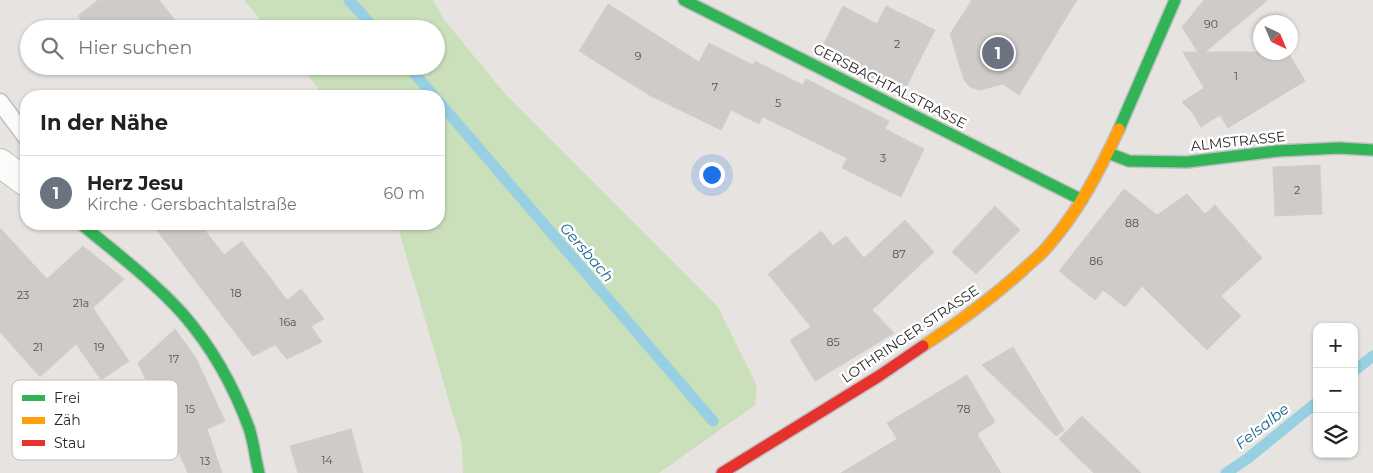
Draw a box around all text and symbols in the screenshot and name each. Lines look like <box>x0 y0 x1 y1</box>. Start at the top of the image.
north arrow <box>1253 15 1298 60</box>
house number: 90 <box>1204 17 1218 31</box>
search box <box>20 20 445 75</box>
icon: search <box>38 34 66 62</box>
pin: 1 <box>982 34 1014 72</box>
text: Hier suchen <box>78 36 192 59</box>
house number: 2 <box>894 37 900 51</box>
street label: GERSBACHTALSTRASSE <box>810 39 970 133</box>
house number: 9 <box>635 49 642 63</box>
house number: 1 <box>1234 69 1238 83</box>
house number: 7 <box>712 80 718 94</box>
house number: 5 <box>775 96 781 110</box>
text: In der Nähe <box>40 110 168 135</box>
street label: ALMSTRASSE <box>1190 127 1286 155</box>
house number: 3 <box>880 151 886 165</box>
your location <box>699 162 725 188</box>
text: Herz Jesu <box>87 172 184 195</box>
house number: 2 <box>1294 183 1300 197</box>
text: 1 <box>53 184 59 203</box>
text: 60 m <box>383 184 425 203</box>
text: Kirche · Gersbachtalstraße <box>87 195 297 214</box>
house number: 88 <box>1125 216 1139 230</box>
water label: Gersbach <box>556 218 618 286</box>
house number: 87 <box>892 247 906 261</box>
house number: 86 <box>1089 254 1103 268</box>
street label: LOTHRINGER STRASSE <box>838 281 982 387</box>
house number: 18 <box>231 286 242 300</box>
house number: 23 <box>17 288 29 302</box>
house number: 21a <box>73 296 89 310</box>
house number: 16a <box>279 315 297 329</box>
map controls <box>1313 323 1358 458</box>
button: + <box>1313 323 1358 368</box>
house number: 85 <box>826 335 840 349</box>
house number: 21 <box>33 340 43 354</box>
house number: 19 <box>94 340 105 354</box>
house number: 17 <box>169 352 179 366</box>
button: − <box>1313 368 1358 413</box>
legend <box>12 380 178 460</box>
text: Frei <box>54 389 80 407</box>
water label: Felsalbe <box>1231 399 1293 453</box>
house number: 15 <box>185 402 195 416</box>
house number: 78 <box>957 402 971 416</box>
text: Zäh <box>54 411 81 429</box>
button: layers <box>1313 413 1358 458</box>
text: Stau <box>54 434 86 452</box>
house number: 14 <box>321 453 333 467</box>
house number: 13 <box>200 454 210 468</box>

